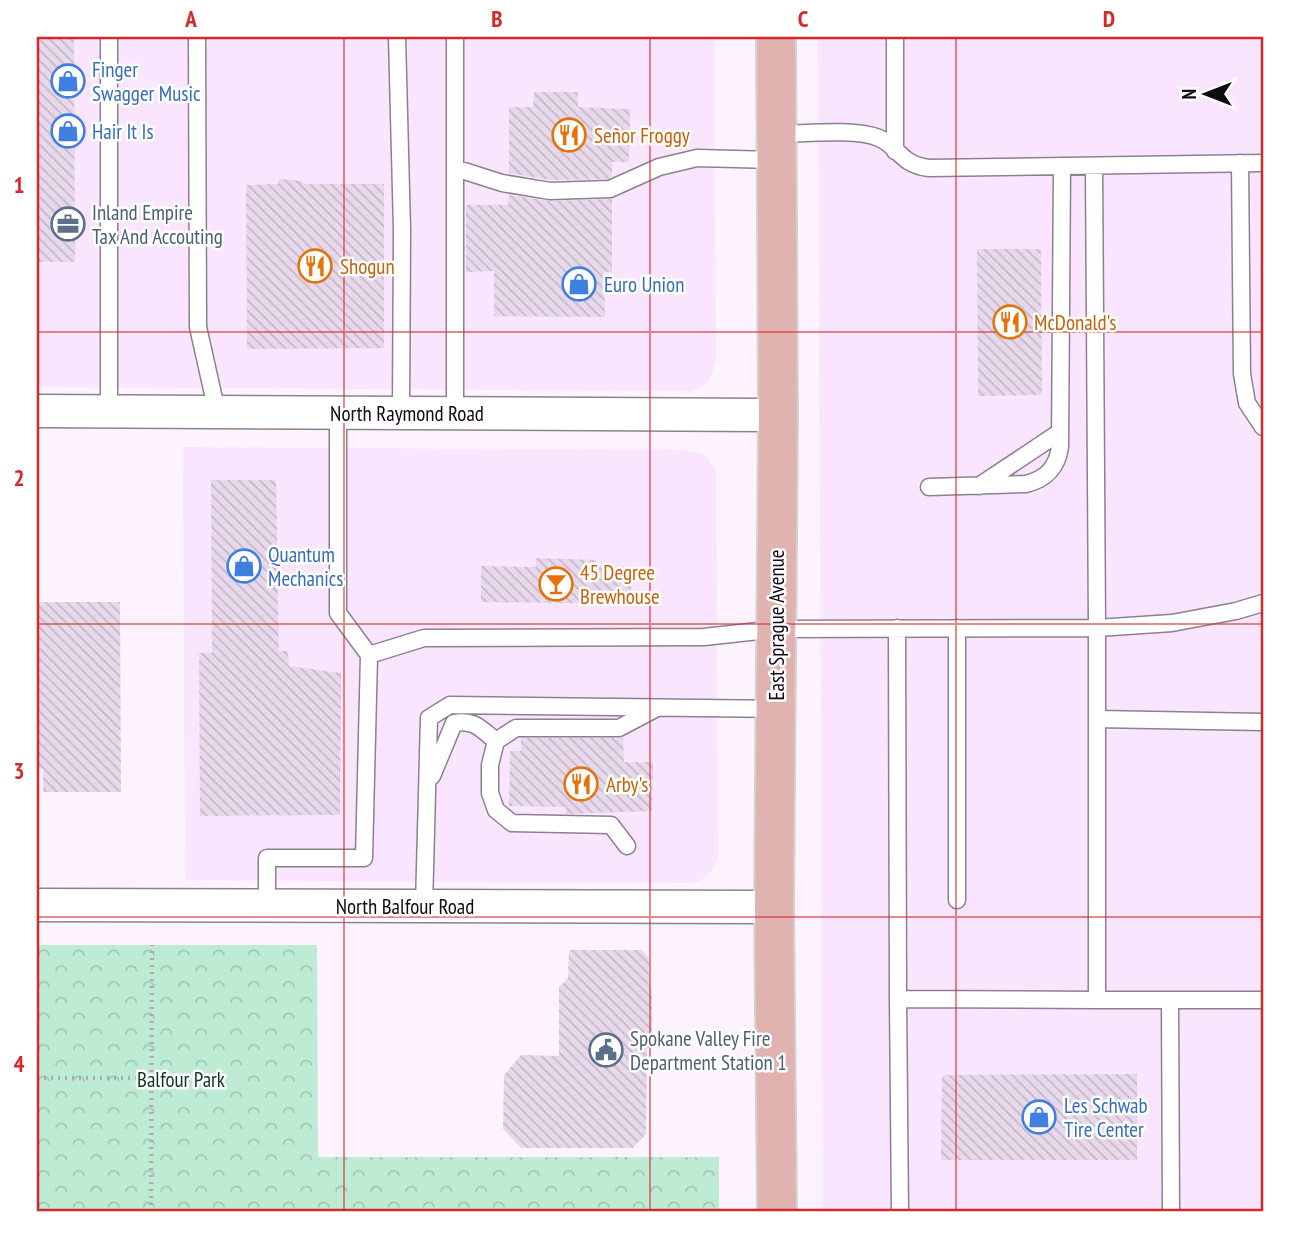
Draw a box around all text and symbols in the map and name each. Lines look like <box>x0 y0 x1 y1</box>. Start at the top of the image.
text: A <box>184 4 197 33</box>
text: B <box>491 4 503 33</box>
text: C <box>798 4 809 33</box>
text: D <box>1103 4 1115 33</box>
place label: Finger Swagger Music <box>92 56 201 107</box>
north arrow <box>1170 60 1240 130</box>
shop icon: Finger Swagger Music <box>49 62 87 100</box>
text: N <box>1177 89 1201 99</box>
shop icon: Hair It Is <box>49 112 87 150</box>
restaurant icon: Señor Froggy <box>550 116 588 154</box>
place label: Hair It Is <box>92 118 154 145</box>
place label: Señor Froggy <box>594 122 690 149</box>
text: 1 <box>14 170 25 199</box>
place label: Inland Empire Tax And Accouting <box>92 199 223 250</box>
office icon: Inland Empire Tax And Accouting <box>49 205 87 243</box>
restaurant icon: Shogun <box>296 247 334 285</box>
place label: Shogun <box>340 253 395 280</box>
shop icon: Euro Union <box>560 265 598 303</box>
place label: Euro Union <box>604 271 684 298</box>
restaurant icon: McDonald's <box>991 303 1029 341</box>
place label: McDonald's <box>1034 309 1116 336</box>
street label: North Raymond Road <box>330 400 484 427</box>
text: 2 <box>14 463 25 492</box>
place label: Quantum Mechanics <box>268 541 343 592</box>
shop icon: Quantum Mechanics <box>225 547 263 585</box>
street label: East Sprague Avenue <box>763 550 790 700</box>
place label: 45 Degree Brewhouse <box>580 559 660 610</box>
bar icon: 45 Degree Brewhouse <box>537 565 575 603</box>
text: 3 <box>14 756 25 785</box>
restaurant icon: Arby's <box>562 765 600 803</box>
place label: Arby's <box>606 771 648 798</box>
street label: North Balfour Road <box>336 893 474 920</box>
place label: Spokane Valley Fire Department Station 1 <box>630 1025 787 1076</box>
public building icon: Spokane Valley Fire Department Station 1 <box>587 1031 625 1069</box>
text: 4 <box>14 1049 25 1078</box>
park label: Balfour Park <box>137 1066 225 1093</box>
place label: Les Schwab Tire Center <box>1064 1092 1148 1143</box>
shop icon: Les Schwab Tire Center <box>1020 1098 1058 1136</box>

